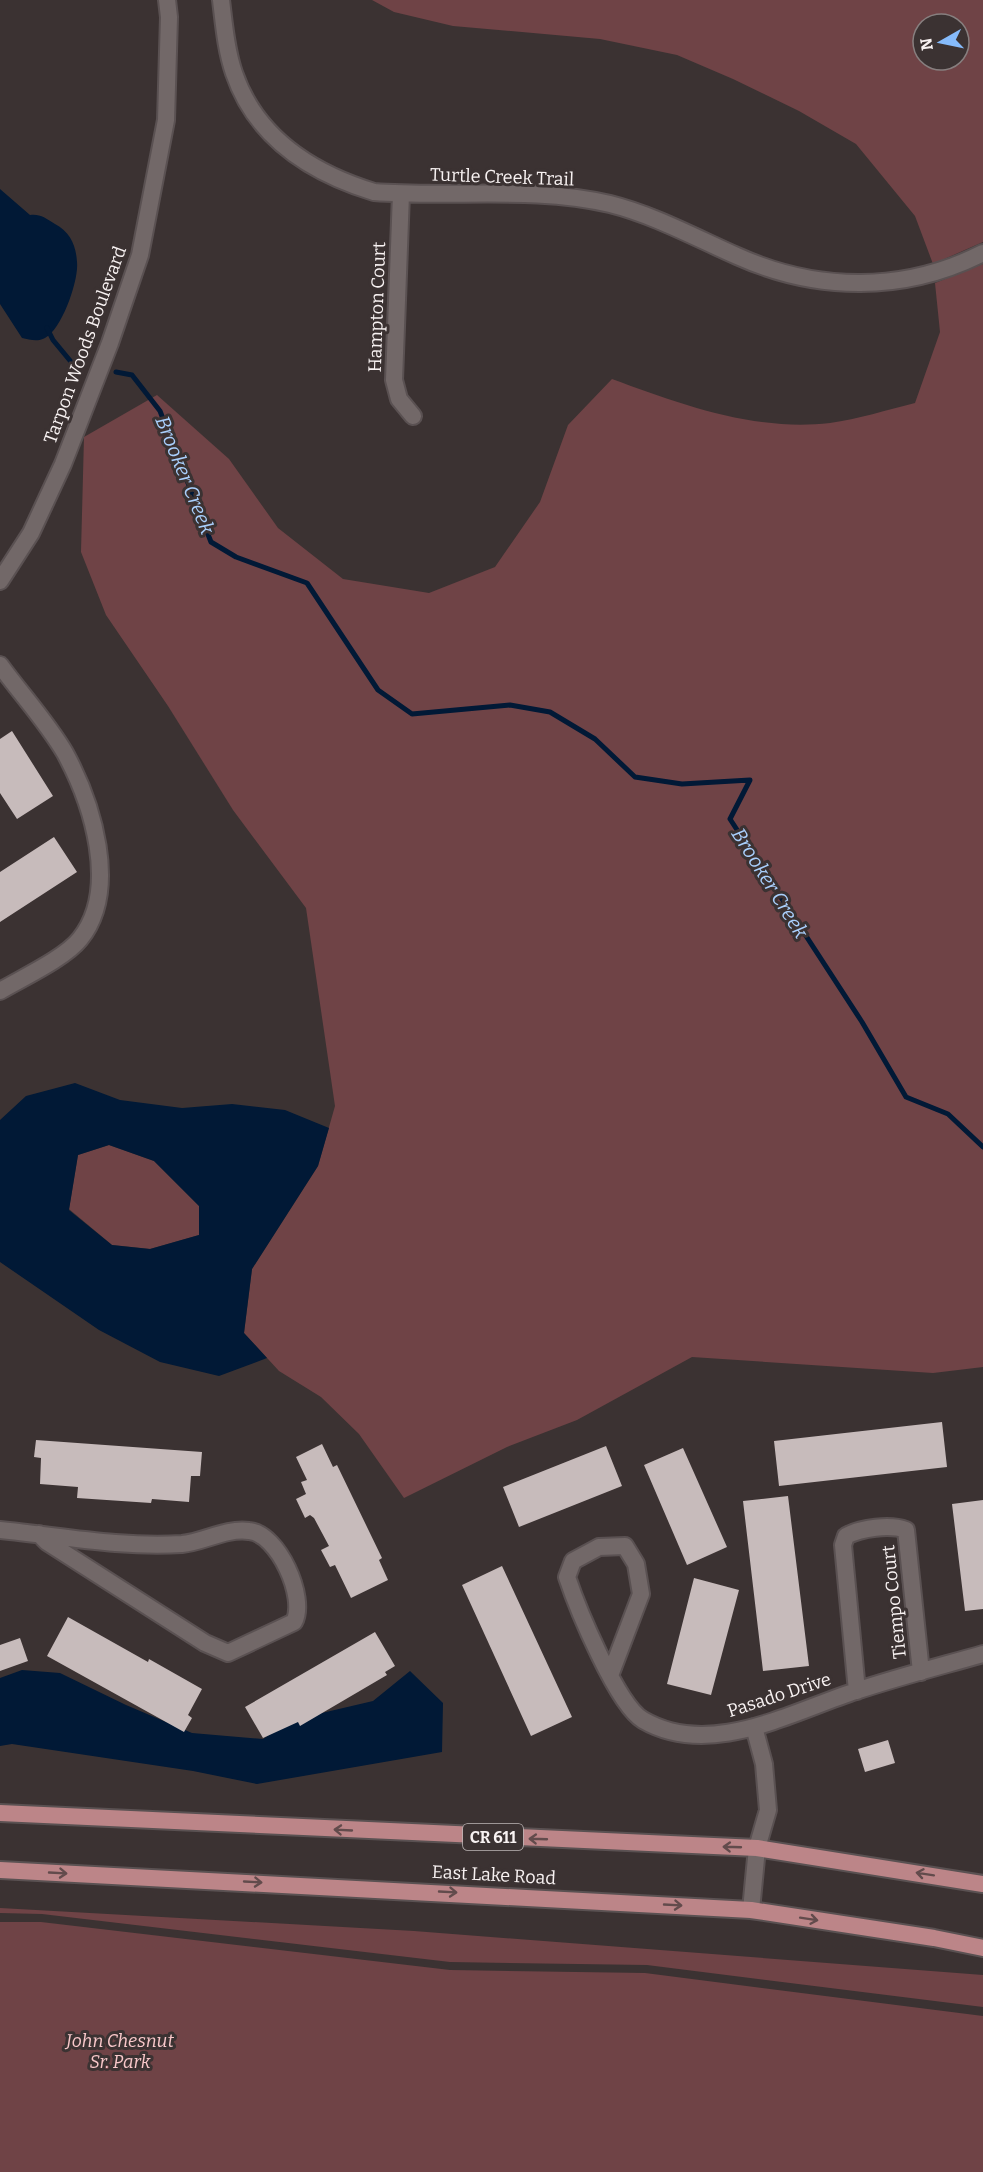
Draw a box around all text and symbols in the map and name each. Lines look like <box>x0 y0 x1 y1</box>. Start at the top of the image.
north arrow <box>911 12 971 72</box>
text: N <box>916 37 937 52</box>
street label: Turtle Creek Trail <box>430 163 574 191</box>
street label: Hampton Court <box>364 241 390 373</box>
street label: Tarpon Woods Boulevard <box>39 243 131 447</box>
water label: Brooker Creek <box>150 412 220 538</box>
water label: Brooker Creek <box>727 823 813 943</box>
street label: Tiempo Court <box>877 1544 911 1660</box>
street label: Pasado Drive <box>724 1668 834 1722</box>
road number: CR 611 <box>463 1824 523 1850</box>
one-way arrow <box>333 1825 353 1836</box>
one-way arrow <box>528 1833 548 1845</box>
one-way arrow <box>723 1842 743 1853</box>
street label: East Lake Road <box>431 1861 557 1889</box>
one-way arrow <box>48 1867 68 1878</box>
one-way arrow <box>916 1869 936 1880</box>
one-way arrow <box>243 1877 263 1888</box>
one-way arrow <box>437 1887 457 1898</box>
one-way arrow <box>663 1900 683 1911</box>
one-way arrow <box>798 1913 818 1924</box>
park label: John Chesnut Sr. Park <box>64 2030 175 2073</box>

